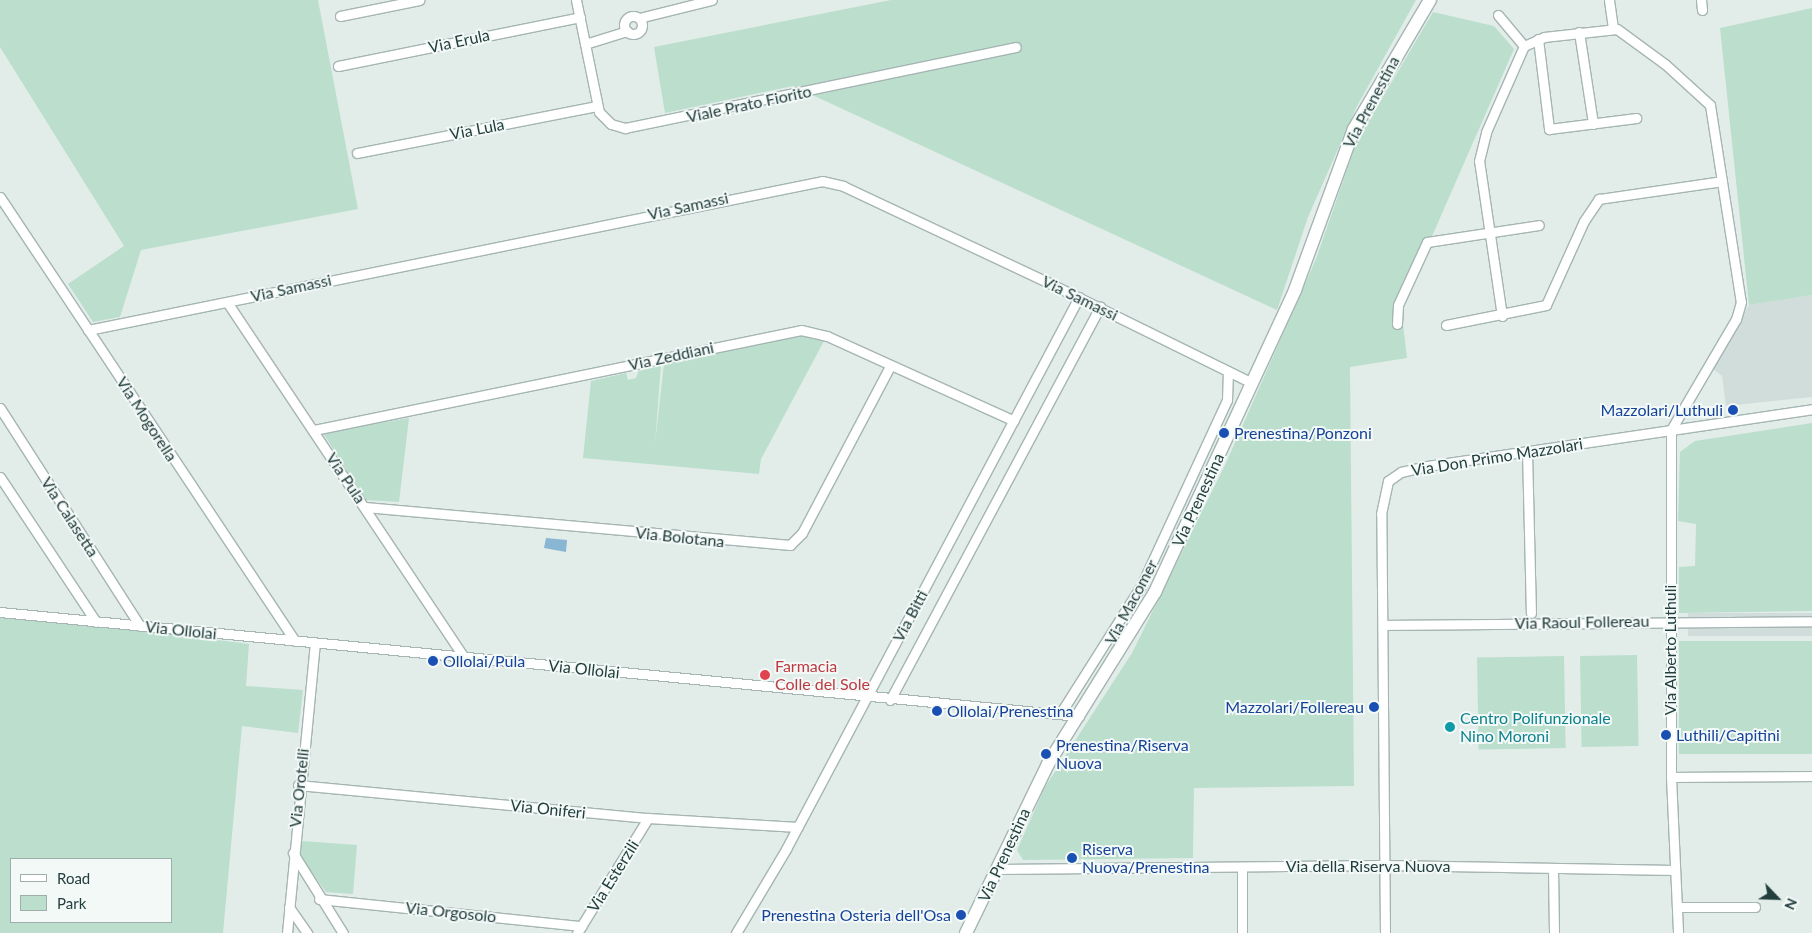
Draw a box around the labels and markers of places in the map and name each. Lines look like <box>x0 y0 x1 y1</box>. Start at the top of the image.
place label: Mazzolari/Luthuli <box>1601 400 1723 420</box>
marker: Mazzolari/Luthuli <box>1727 404 1739 416</box>
place label: Prenestina/Ponzoni <box>1234 423 1372 443</box>
marker: Prenestina/Ponzoni <box>1218 427 1230 439</box>
place label: Ollolai/Pula <box>443 651 525 671</box>
marker: Ollolai/Pula <box>427 655 439 667</box>
place label: Farmacia Colle del Sole <box>775 656 870 694</box>
marker: Farmacia Colle del Sole <box>759 669 771 681</box>
place label: Mazzolari/Follereau <box>1225 697 1364 717</box>
place label: Ollolai/Prenestina <box>947 701 1074 721</box>
marker: Mazzolari/Follereau <box>1368 701 1380 713</box>
marker: Ollolai/Prenestina <box>931 705 943 717</box>
place label: Centro Polifunzionale Nino Moroni <box>1460 708 1611 746</box>
marker: Centro Polifunzionale Nino Moroni <box>1444 721 1456 733</box>
place label: Luthili/Capitini <box>1676 725 1780 745</box>
marker: Luthili/Capitini <box>1660 729 1672 741</box>
place label: Prenestina/Riserva Nuova <box>1056 735 1189 773</box>
marker: Prenestina/Riserva Nuova <box>1040 748 1052 760</box>
place label: Riserva Nuova/Prenestina <box>1082 839 1210 877</box>
marker: Riserva Nuova/Prenestina <box>1066 852 1078 864</box>
place label: Prenestina Osteria dell'Osa <box>761 905 951 925</box>
marker: Prenestina Osteria dell'Osa <box>955 909 967 921</box>

